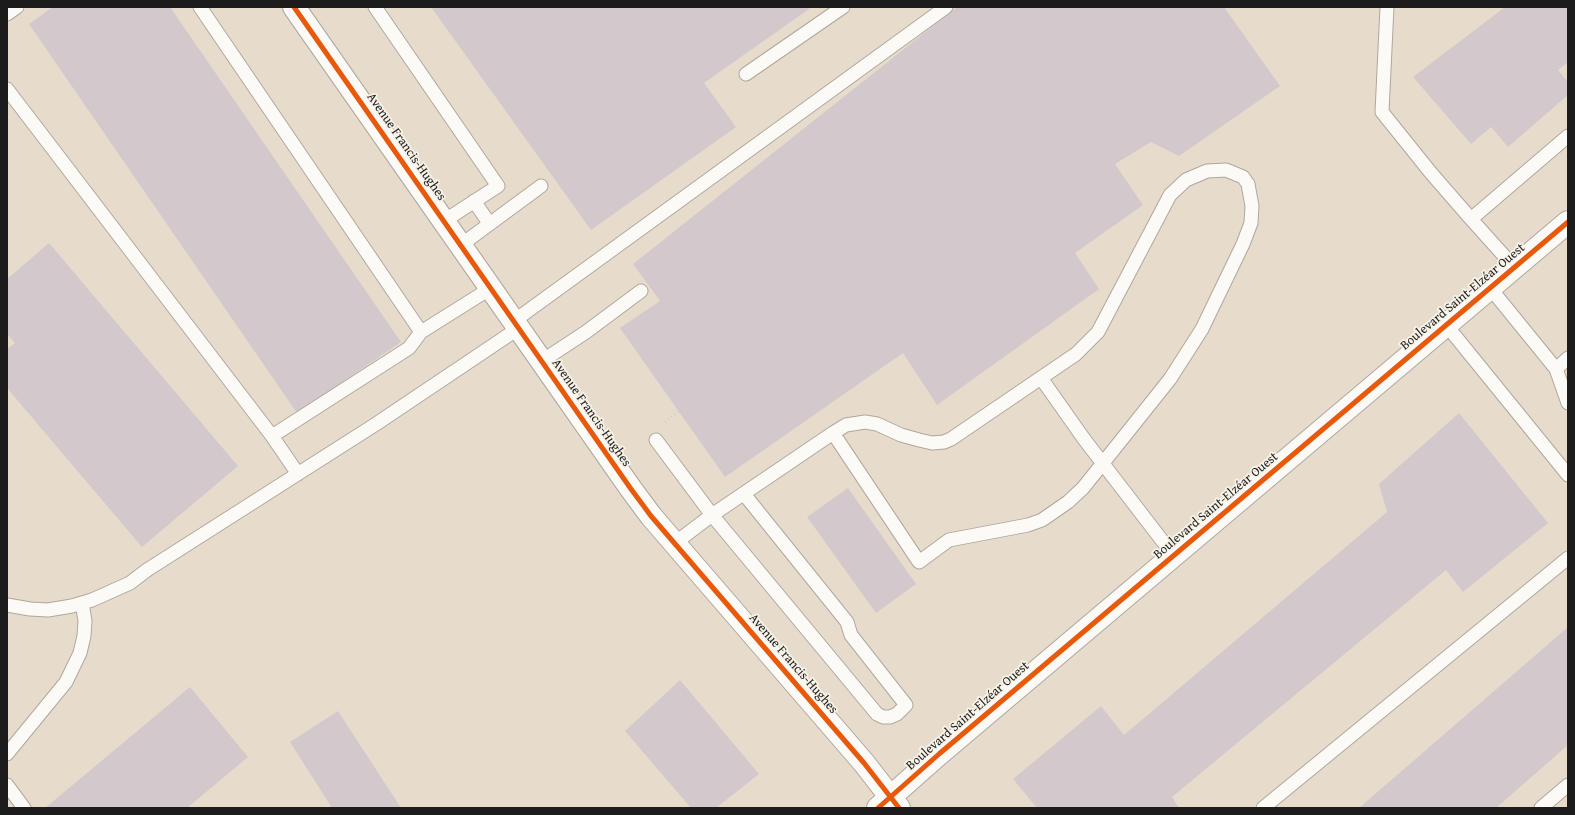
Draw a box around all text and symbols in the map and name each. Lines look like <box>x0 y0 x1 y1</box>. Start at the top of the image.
street label: Avenue Francis-Hughes <box>363 90 449 204</box>
street label: Boulevard Saint-Elzéar Ouest <box>1398 240 1528 354</box>
street label: Avenue Francis-Hughes <box>548 356 634 470</box>
street label: Boulevard Saint-Elzéar Ouest <box>1151 449 1281 563</box>
street label: Avenue Francis-Hughes <box>745 611 841 717</box>
street label: Boulevard Saint-Elzéar Ouest <box>903 658 1033 774</box>

